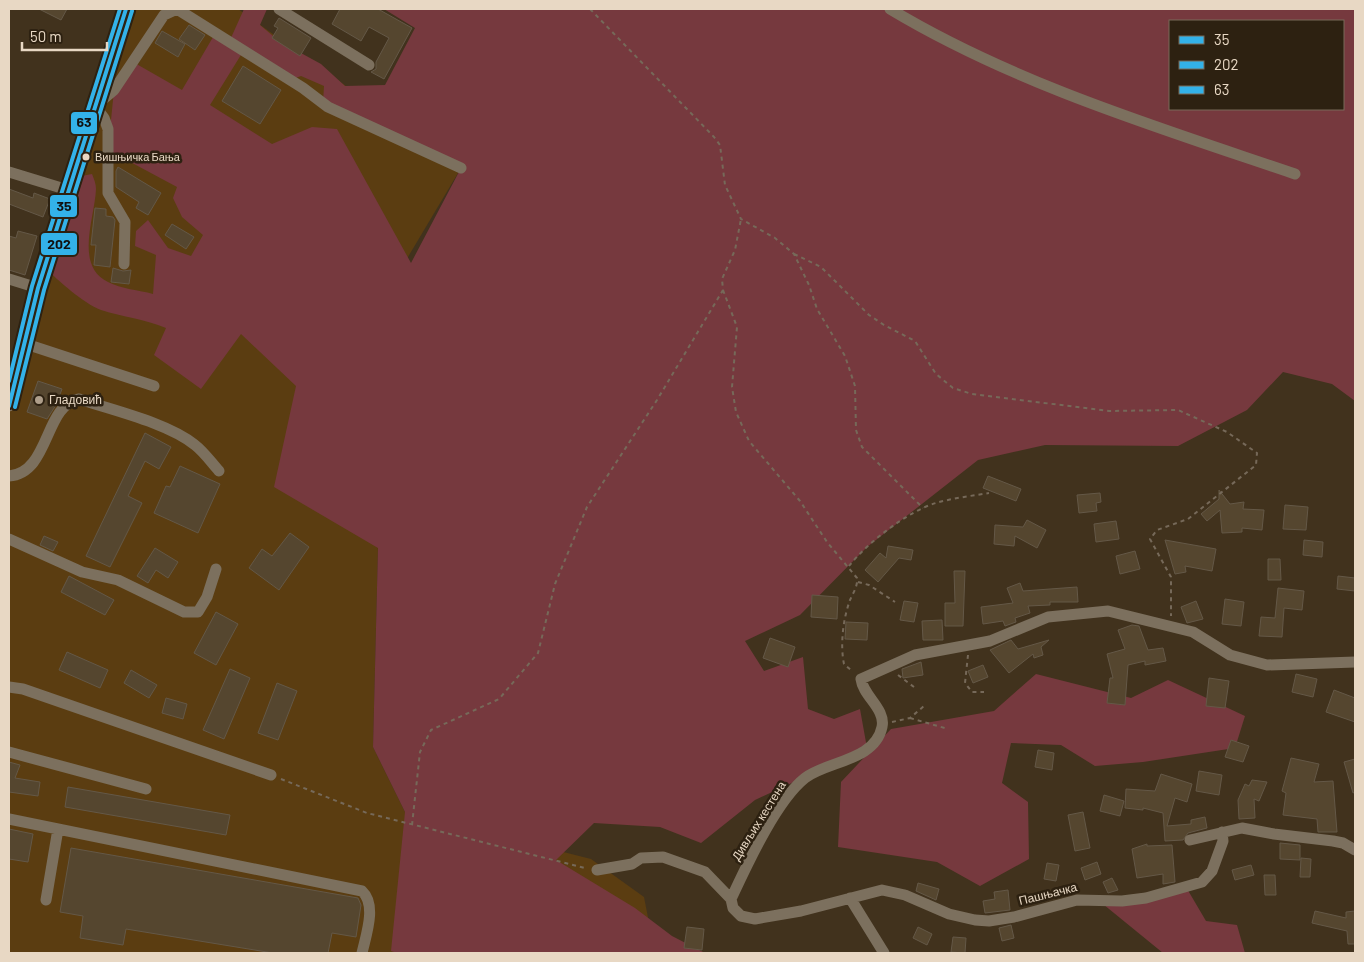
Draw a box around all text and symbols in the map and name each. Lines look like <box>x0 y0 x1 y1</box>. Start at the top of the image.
scale bar <box>22 20 108 52</box>
legend <box>1169 20 1344 110</box>
text: 50 m <box>30 27 62 45</box>
text: 35 <box>1214 30 1229 48</box>
text: 202 <box>1214 55 1239 73</box>
text: 63 <box>1214 80 1229 98</box>
line badge: 63 <box>70 111 98 135</box>
text: 63 <box>76 113 92 130</box>
place label: Вишњичка Бања <box>95 150 181 163</box>
marker: Вишњичка Бања <box>81 152 91 162</box>
line badge: 35 <box>49 194 78 218</box>
text: 35 <box>56 197 72 214</box>
line badge: 202 <box>40 232 78 256</box>
text: 202 <box>47 235 71 252</box>
place label: Гладовић <box>49 392 102 407</box>
marker: Гладовић <box>33 394 45 406</box>
street label: Дивљих кестена <box>728 778 789 863</box>
street label: Пашњачка <box>1017 879 1079 907</box>

